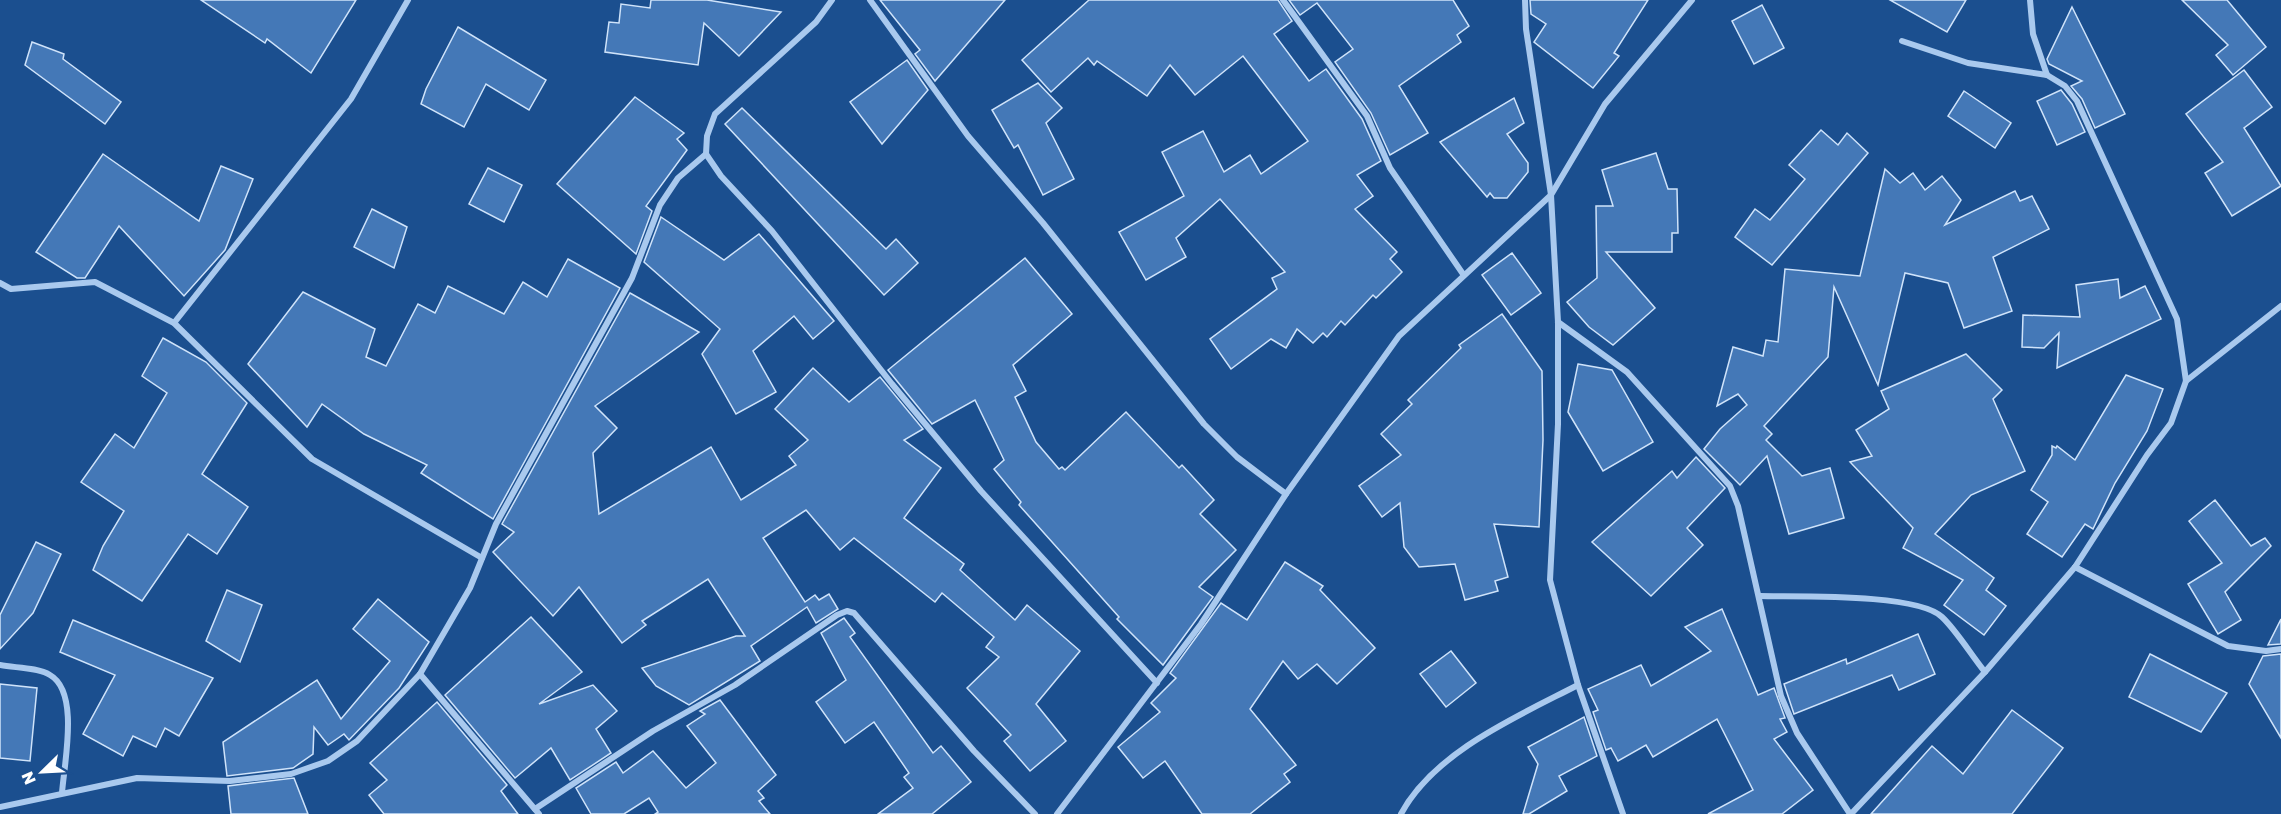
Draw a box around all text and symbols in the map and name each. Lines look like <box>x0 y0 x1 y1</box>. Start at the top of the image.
north arrow <box>12 742 72 802</box>
text: N <box>17 768 40 788</box>

